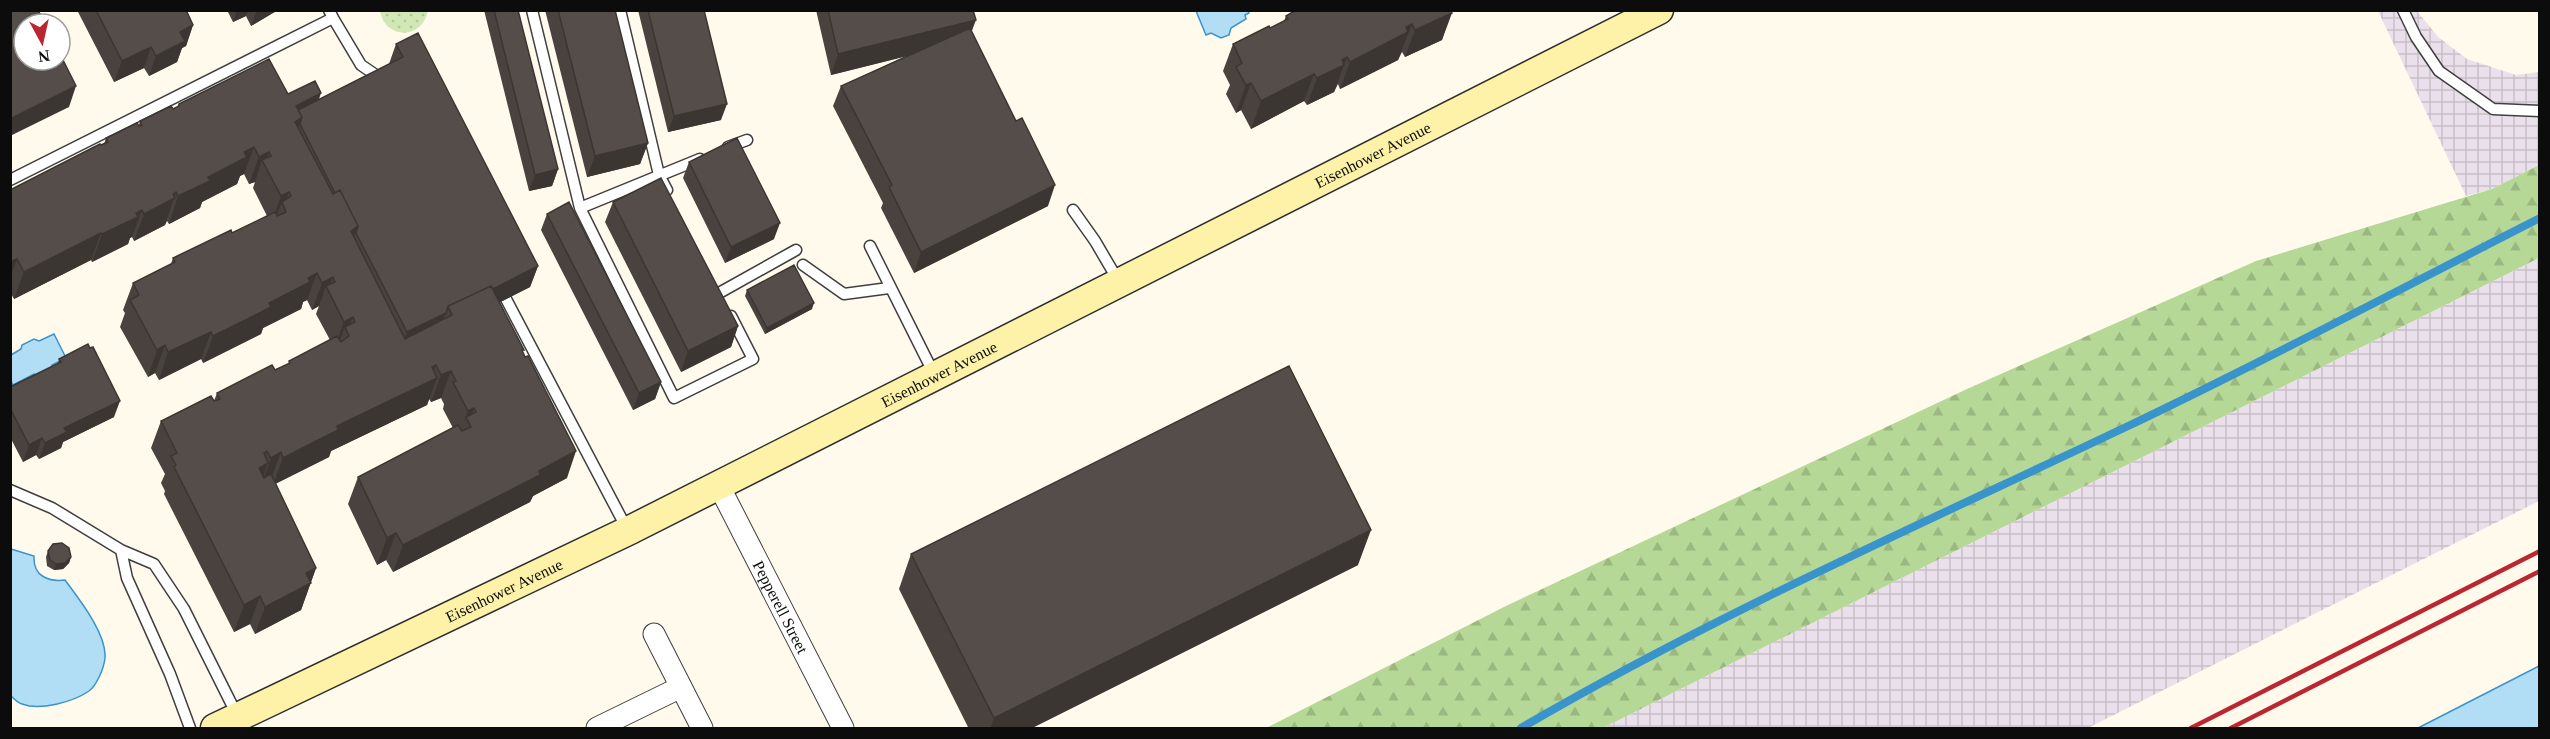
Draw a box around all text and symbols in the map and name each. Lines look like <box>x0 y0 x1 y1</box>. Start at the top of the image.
north arrow <box>12 12 72 72</box>
text: N <box>37 47 51 66</box>
street label: Eisenhower Avenue <box>1312 118 1433 191</box>
street label: Eisenhower Avenue <box>878 338 1000 410</box>
street label: Eisenhower Avenue <box>443 555 565 625</box>
street label: Pepperell Street <box>750 558 812 656</box>

